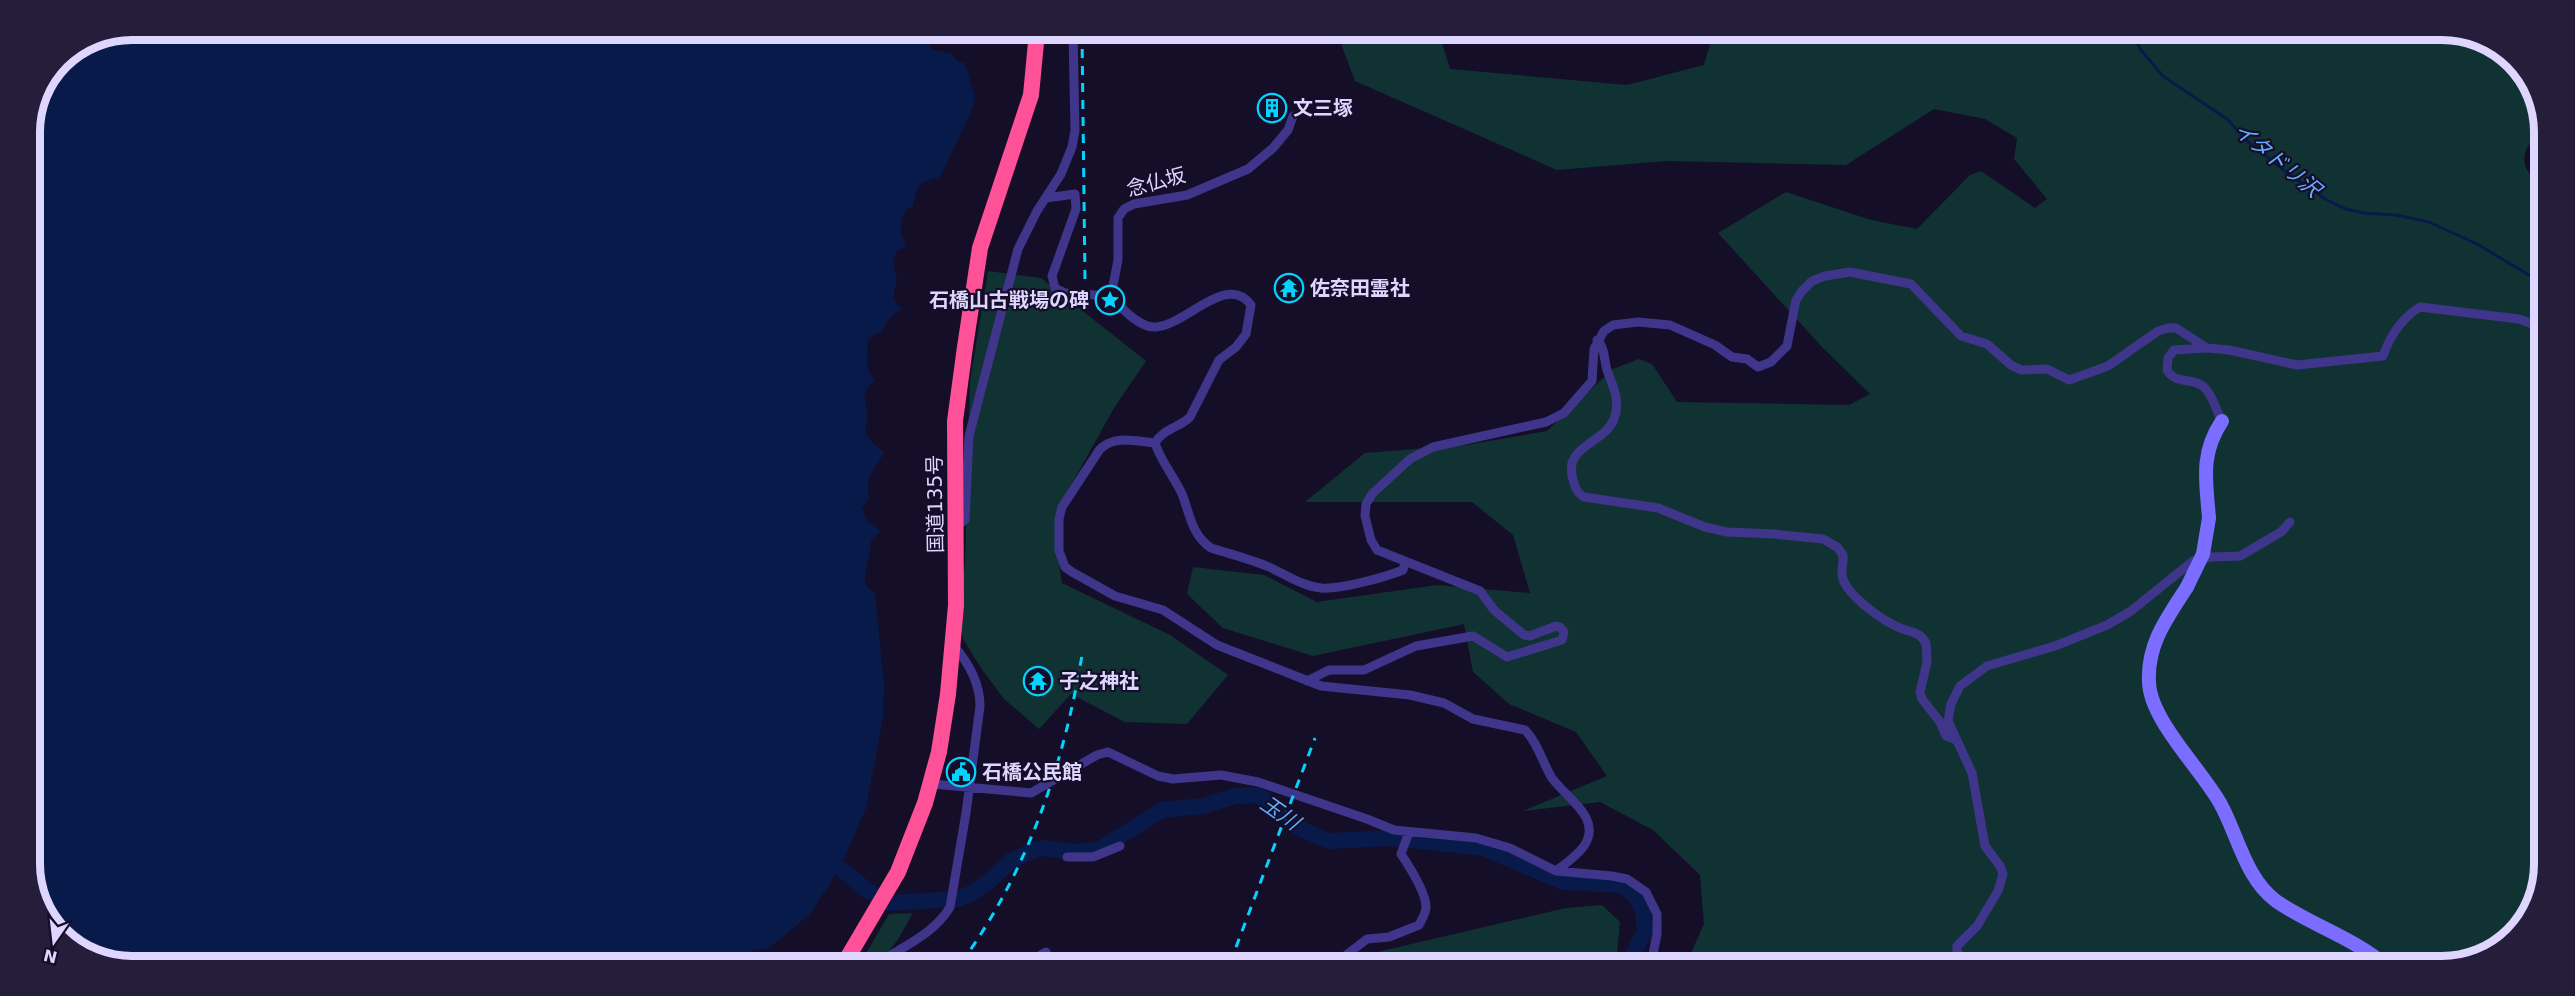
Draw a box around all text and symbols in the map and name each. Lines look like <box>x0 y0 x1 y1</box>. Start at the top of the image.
building icon: 文三塚 <box>1256 92 1288 124</box>
place label: 文三塚 <box>1293 96 1353 120</box>
water label: イタドリ沢 <box>2229 118 2327 204</box>
street label: 念仏坂 <box>1124 163 1188 201</box>
temple icon: 佐奈田霊社 <box>1273 272 1305 304</box>
place label: 佐奈田霊社 <box>1310 276 1410 300</box>
place icon: 石橋山古戦場の碑 <box>1094 284 1126 316</box>
place label: 石橋山古戦場の碑 <box>929 288 1089 312</box>
street label: 国道135号 <box>922 455 948 553</box>
temple icon: 子之神社 <box>1022 665 1054 697</box>
place label: 子之神社 <box>1059 669 1139 693</box>
public building icon: 石橋公民館 <box>945 756 977 788</box>
place label: 石橋公民館 <box>982 760 1082 784</box>
water label: 玉川 <box>1256 791 1306 836</box>
north arrow <box>24 912 84 972</box>
text: N <box>42 945 59 967</box>

